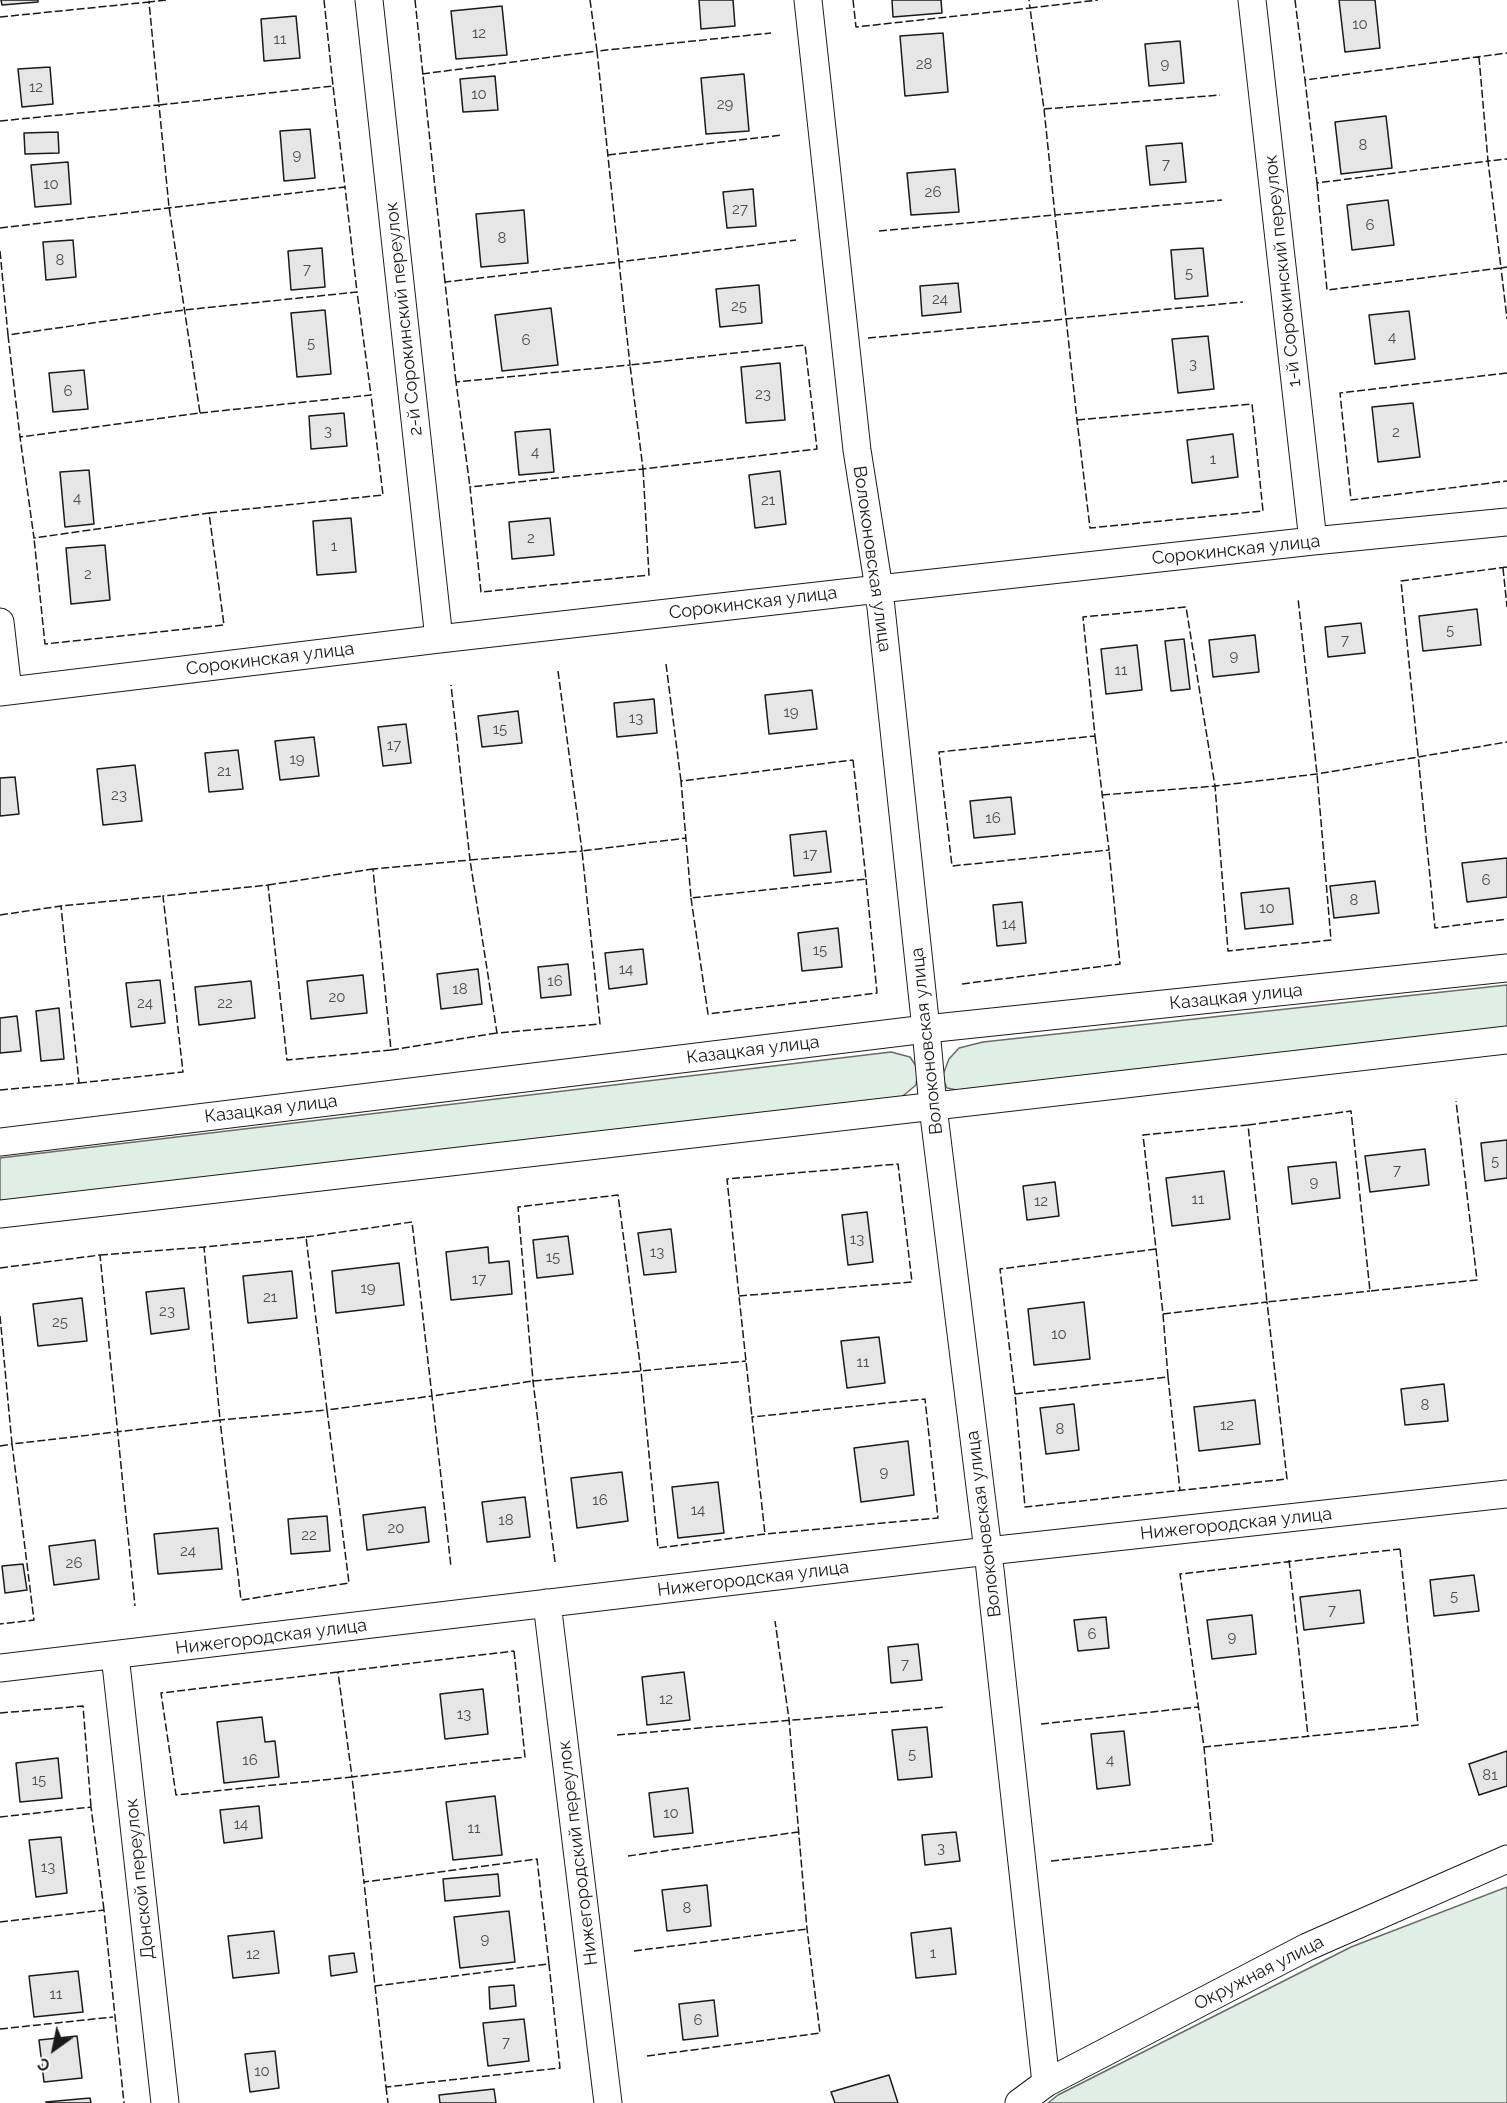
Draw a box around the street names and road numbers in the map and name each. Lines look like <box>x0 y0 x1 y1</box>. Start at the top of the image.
street label: 1-й Сорокинский переулок <box>1260 154 1306 388</box>
street label: 2-й Сорокинский переулок <box>381 201 427 437</box>
street label: Волоконовская улица <box>848 464 896 654</box>
street label: Сорокинская улица <box>1151 530 1321 570</box>
street label: Сорокинская улица <box>668 582 838 624</box>
street label: Сорокинская улица <box>185 638 355 680</box>
street label: Волоконовская улица <box>906 946 948 1136</box>
street label: Казацкая улица <box>1168 979 1304 1015</box>
street label: Казацкая улица <box>685 1031 821 1069</box>
street label: Казацкая улица <box>203 1090 339 1128</box>
street label: Волоконовская улица <box>962 1429 1006 1619</box>
street label: Нижегородская улица <box>1139 1503 1333 1545</box>
street label: Нижегородская улица <box>656 1557 850 1601</box>
street label: Нижегородская улица <box>174 1615 368 1659</box>
street label: Нижегородский переулок <box>553 1739 603 1967</box>
street label: Донской переулок <box>121 1797 159 1961</box>
street label: Окружная улица <box>1191 1931 1327 2015</box>

